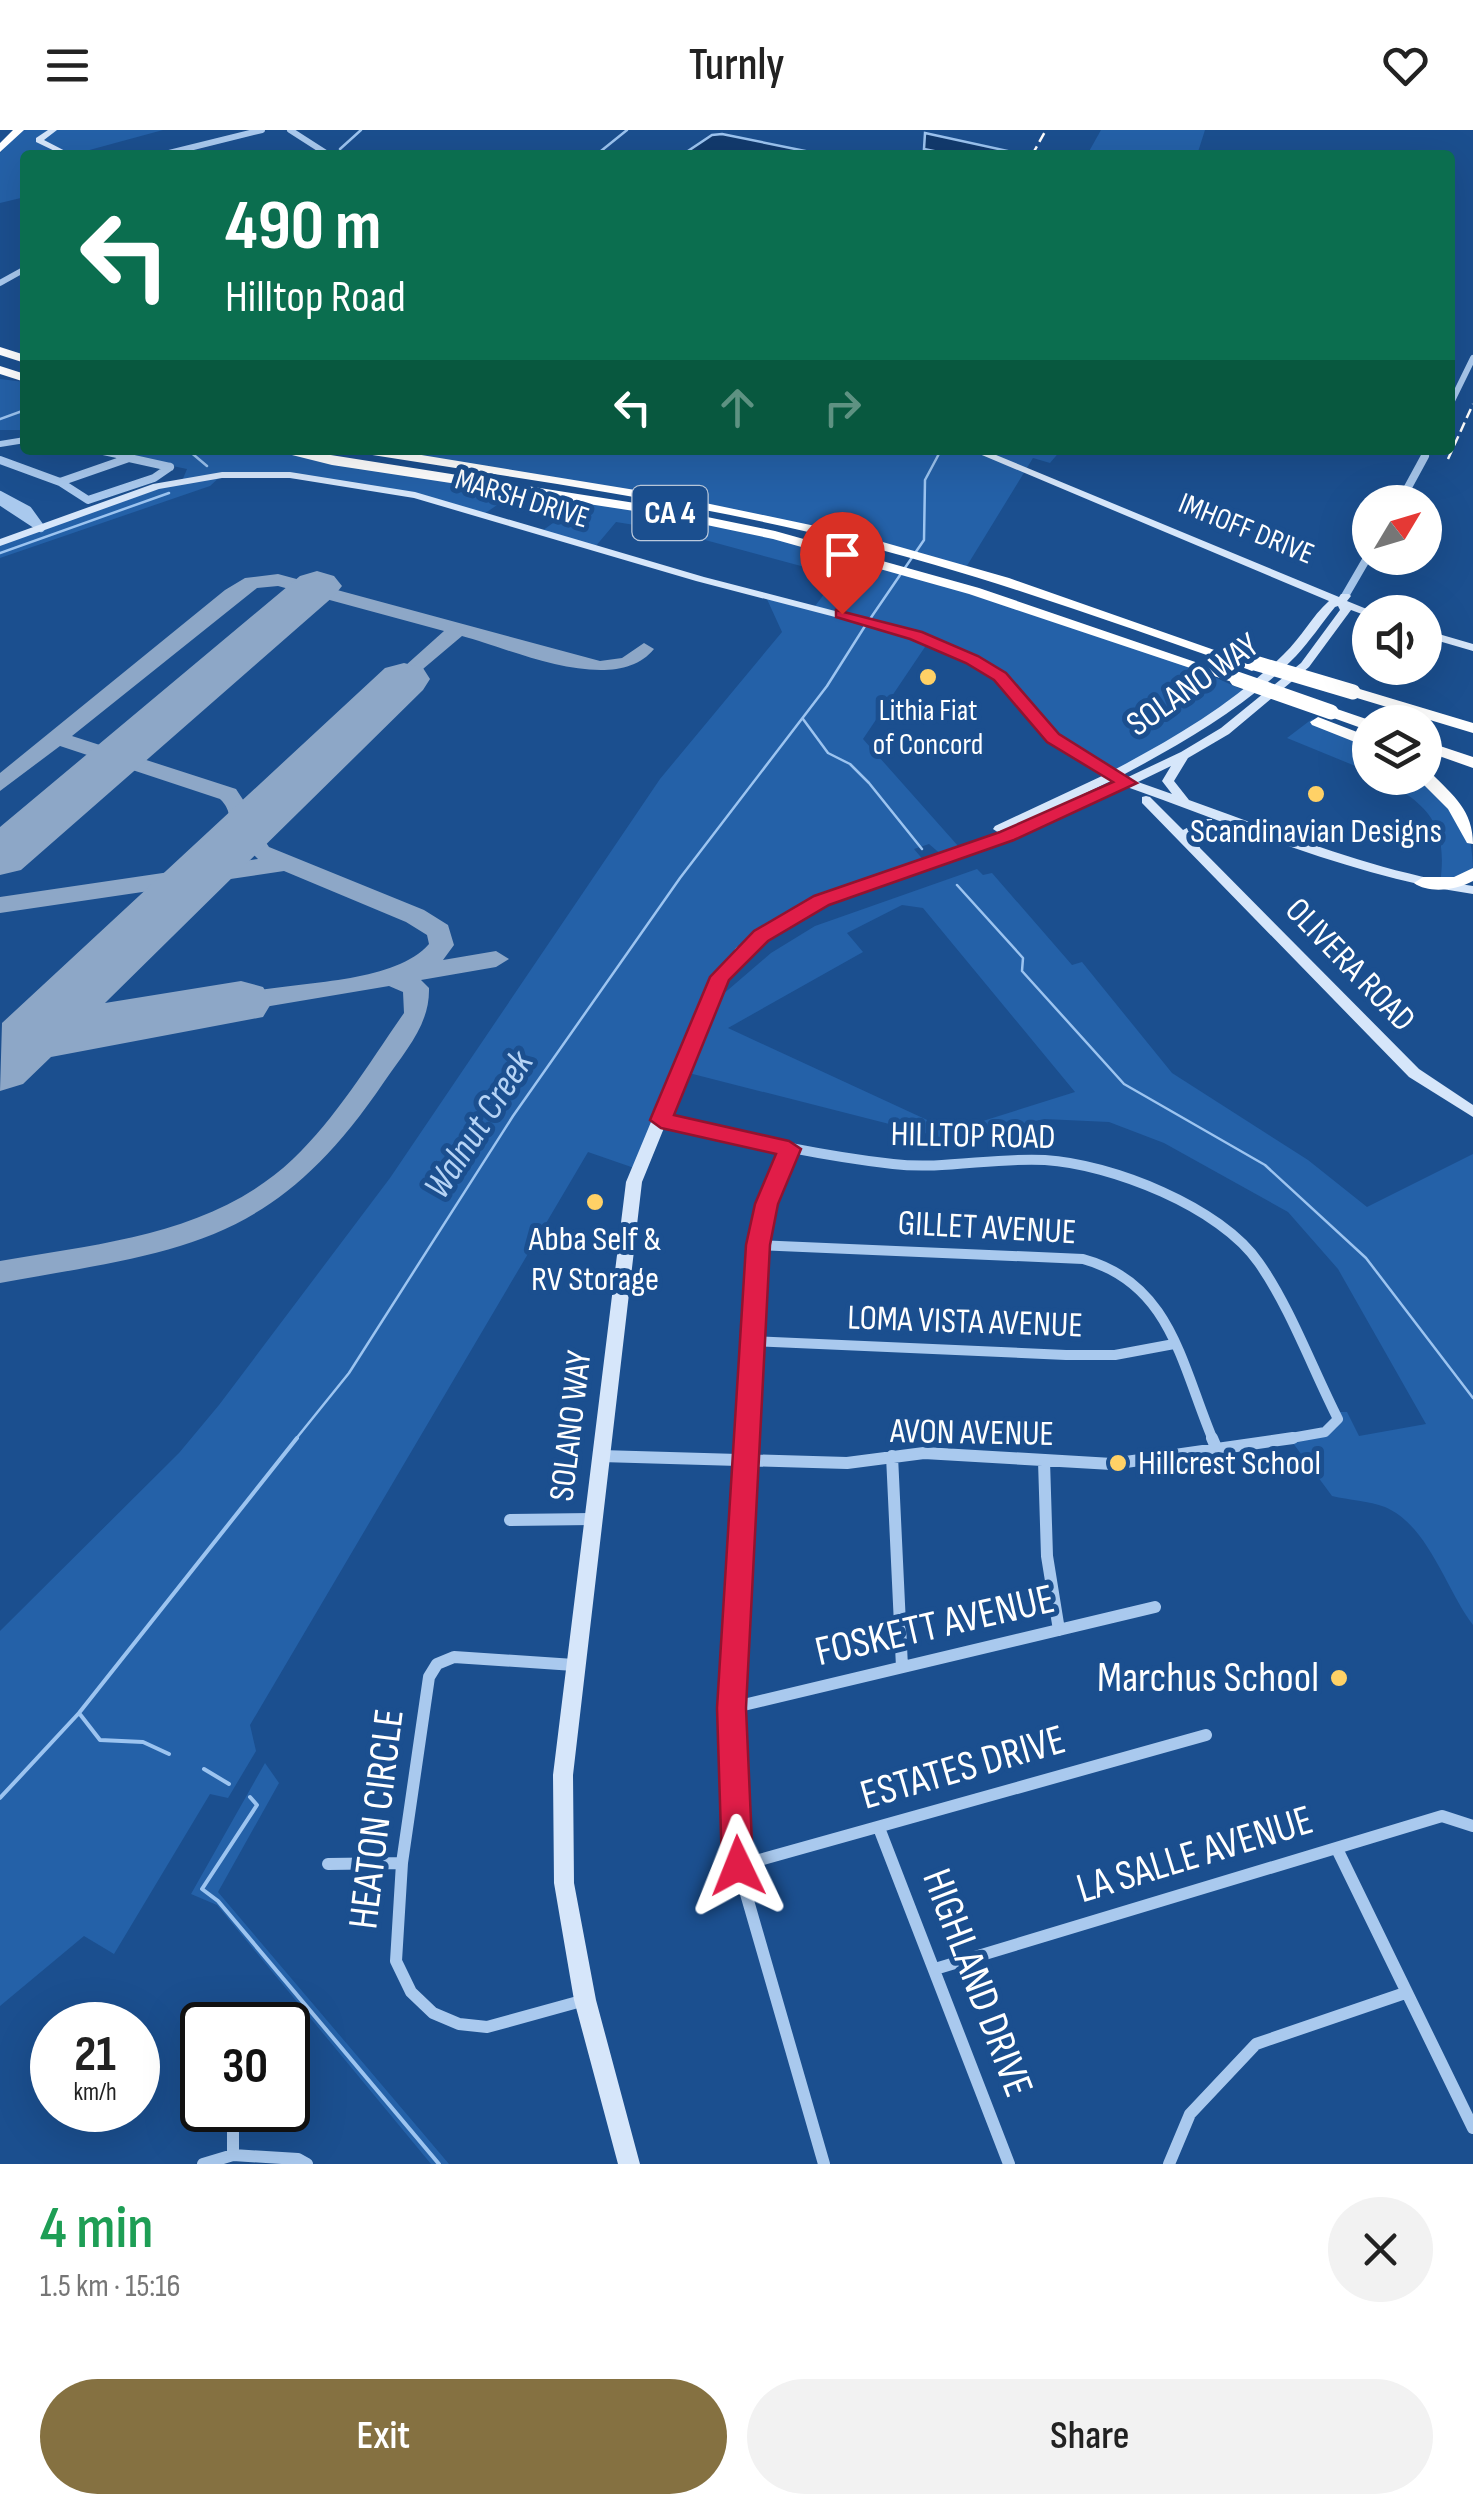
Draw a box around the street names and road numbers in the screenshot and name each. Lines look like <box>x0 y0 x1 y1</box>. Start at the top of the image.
street label: MARSH DRIVE <box>451 462 593 536</box>
road number: CA 4 <box>632 486 708 540</box>
street label: IMHOFF DRIVE <box>1173 486 1319 572</box>
street label: SOLANO WAY <box>1119 624 1268 746</box>
street label: OLIVERA ROAD <box>1276 889 1424 1041</box>
street label: HILLTOP ROAD <box>890 1113 1056 1159</box>
street label: GILLET AVENUE <box>897 1202 1077 1254</box>
street label: LOMA VISTA AVENUE <box>847 1296 1083 1348</box>
street label: SOLANO WAY <box>540 1348 602 1504</box>
street label: AVON AVENUE <box>889 1410 1054 1456</box>
street label: FOSKETT AVENUE <box>810 1574 1060 1678</box>
street label: HEATON CIRCLE <box>338 1706 416 1932</box>
street label: ESTATES DRIVE <box>855 1714 1071 1822</box>
street label: LA SALLE AVENUE <box>1071 1795 1319 1915</box>
street label: HIGHLAND DRIVE <box>910 1862 1044 2104</box>

